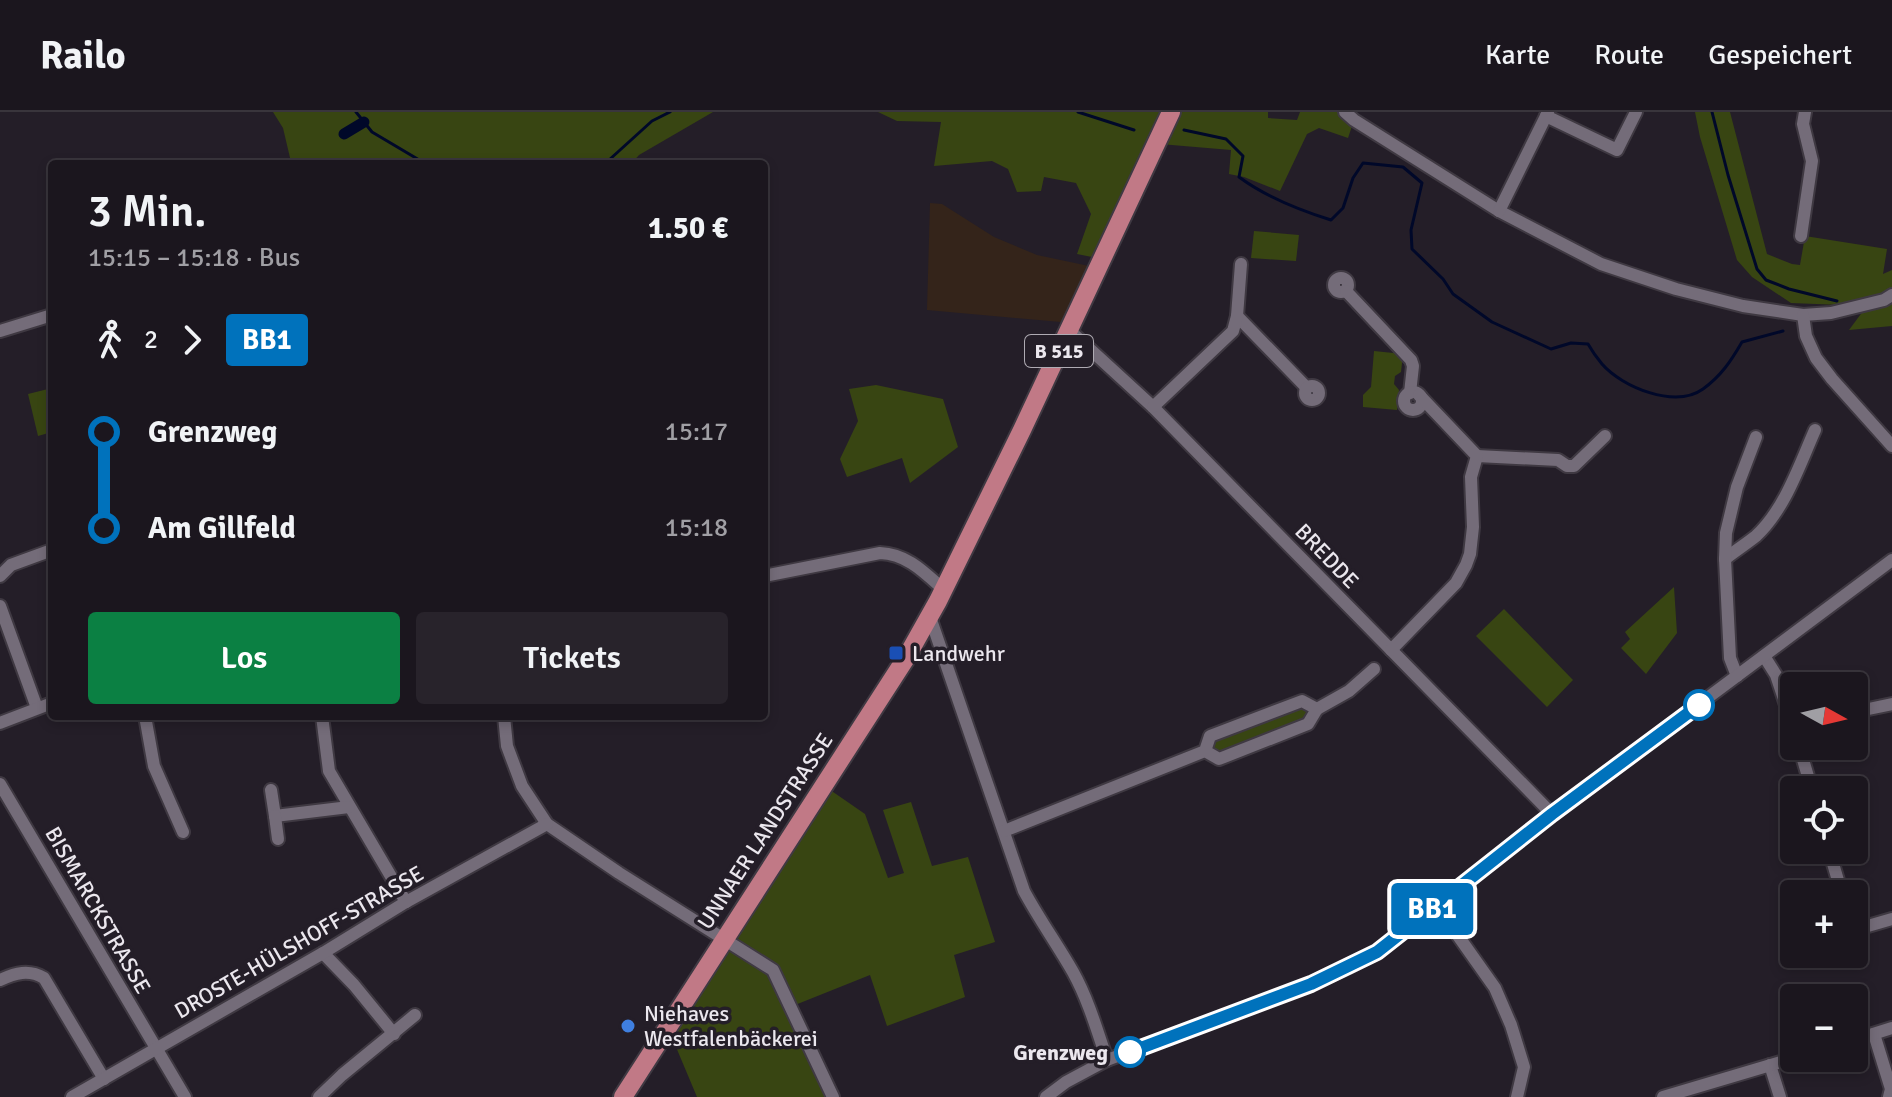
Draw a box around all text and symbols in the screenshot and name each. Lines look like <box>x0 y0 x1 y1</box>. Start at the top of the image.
text: Railo <box>40 32 125 79</box>
text: Karte <box>1485 38 1550 72</box>
text: Route <box>1594 38 1664 72</box>
text: Gespeichert <box>1708 38 1852 72</box>
text: 3 Min. <box>88 185 206 239</box>
text: 1.50 € <box>648 210 728 247</box>
text: 15:15 – 15:18 · Bus <box>88 242 300 274</box>
icon: walk <box>88 318 132 362</box>
icon: forward <box>170 318 214 362</box>
text: BB1 <box>242 323 292 357</box>
text: 2 <box>144 324 158 356</box>
road number: B 515 <box>1025 335 1093 367</box>
text: Grenzweg <box>148 414 277 451</box>
text: 15:17 <box>665 416 728 448</box>
text: Am Gillfeld <box>148 510 296 547</box>
text: 15:18 <box>665 512 728 544</box>
street label: BREDDE <box>1290 518 1364 594</box>
button: Los <box>88 612 400 704</box>
button: Tickets <box>416 612 728 704</box>
place label: Landwehr <box>912 640 1005 667</box>
marker: Landwehr <box>887 644 905 662</box>
north arrow <box>1780 672 1868 760</box>
map controls <box>1780 672 1868 1072</box>
unlabelled marker <box>1684 690 1714 720</box>
street label: UNNAER LANDSTRASSE <box>691 728 839 934</box>
button: locate <box>1780 776 1868 864</box>
street label: BISMARCKSTRASSE <box>39 822 157 998</box>
street label: DROSTE-HÜLSHOFF-STRASSE <box>170 859 428 1025</box>
button: + <box>1780 880 1868 968</box>
line badge: BB1 <box>1386 883 1478 935</box>
text: BB1 <box>1407 892 1457 926</box>
button: − <box>1780 984 1868 1072</box>
place label: Niehaves Westfalenbäckerei <box>644 1000 818 1052</box>
marker: Niehaves Westfalenbäckerei <box>619 1017 637 1035</box>
marker: Grenzweg <box>1115 1037 1145 1067</box>
place label: Grenzweg <box>1013 1039 1108 1066</box>

